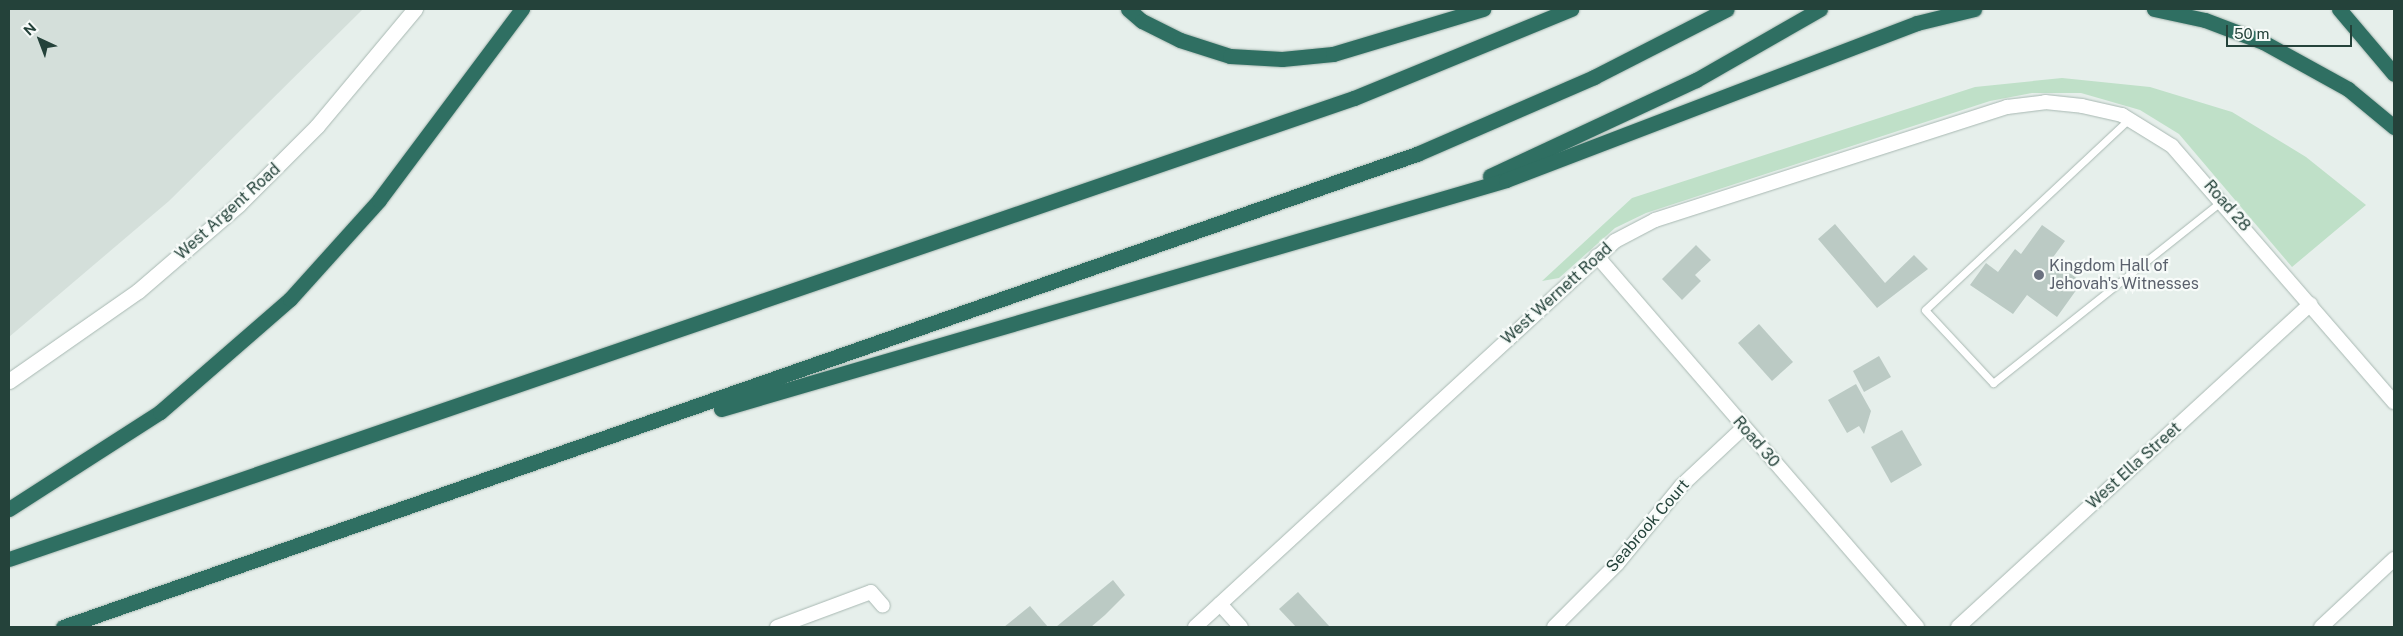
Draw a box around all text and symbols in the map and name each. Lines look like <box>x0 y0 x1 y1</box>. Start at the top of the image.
north arrow <box>15 15 65 65</box>
scale bar <box>2228 15 2354 47</box>
text: N <box>20 19 39 39</box>
text: 50 m <box>2234 25 2269 42</box>
street label: West Argent Road <box>172 160 284 264</box>
street label: Road 28 <box>2200 176 2254 236</box>
street label: West Wernett Road <box>1498 239 1616 349</box>
place label: Kingdom Hall of Jehovah's Witnesses <box>2049 256 2199 294</box>
marker: Kingdom Hall of Jehovah's Witnesses <box>2033 269 2045 281</box>
street label: Road 30 <box>1729 412 1783 472</box>
street label: West Ella Street <box>2083 419 2185 513</box>
street label: Seabrook Court <box>1602 476 1694 576</box>

